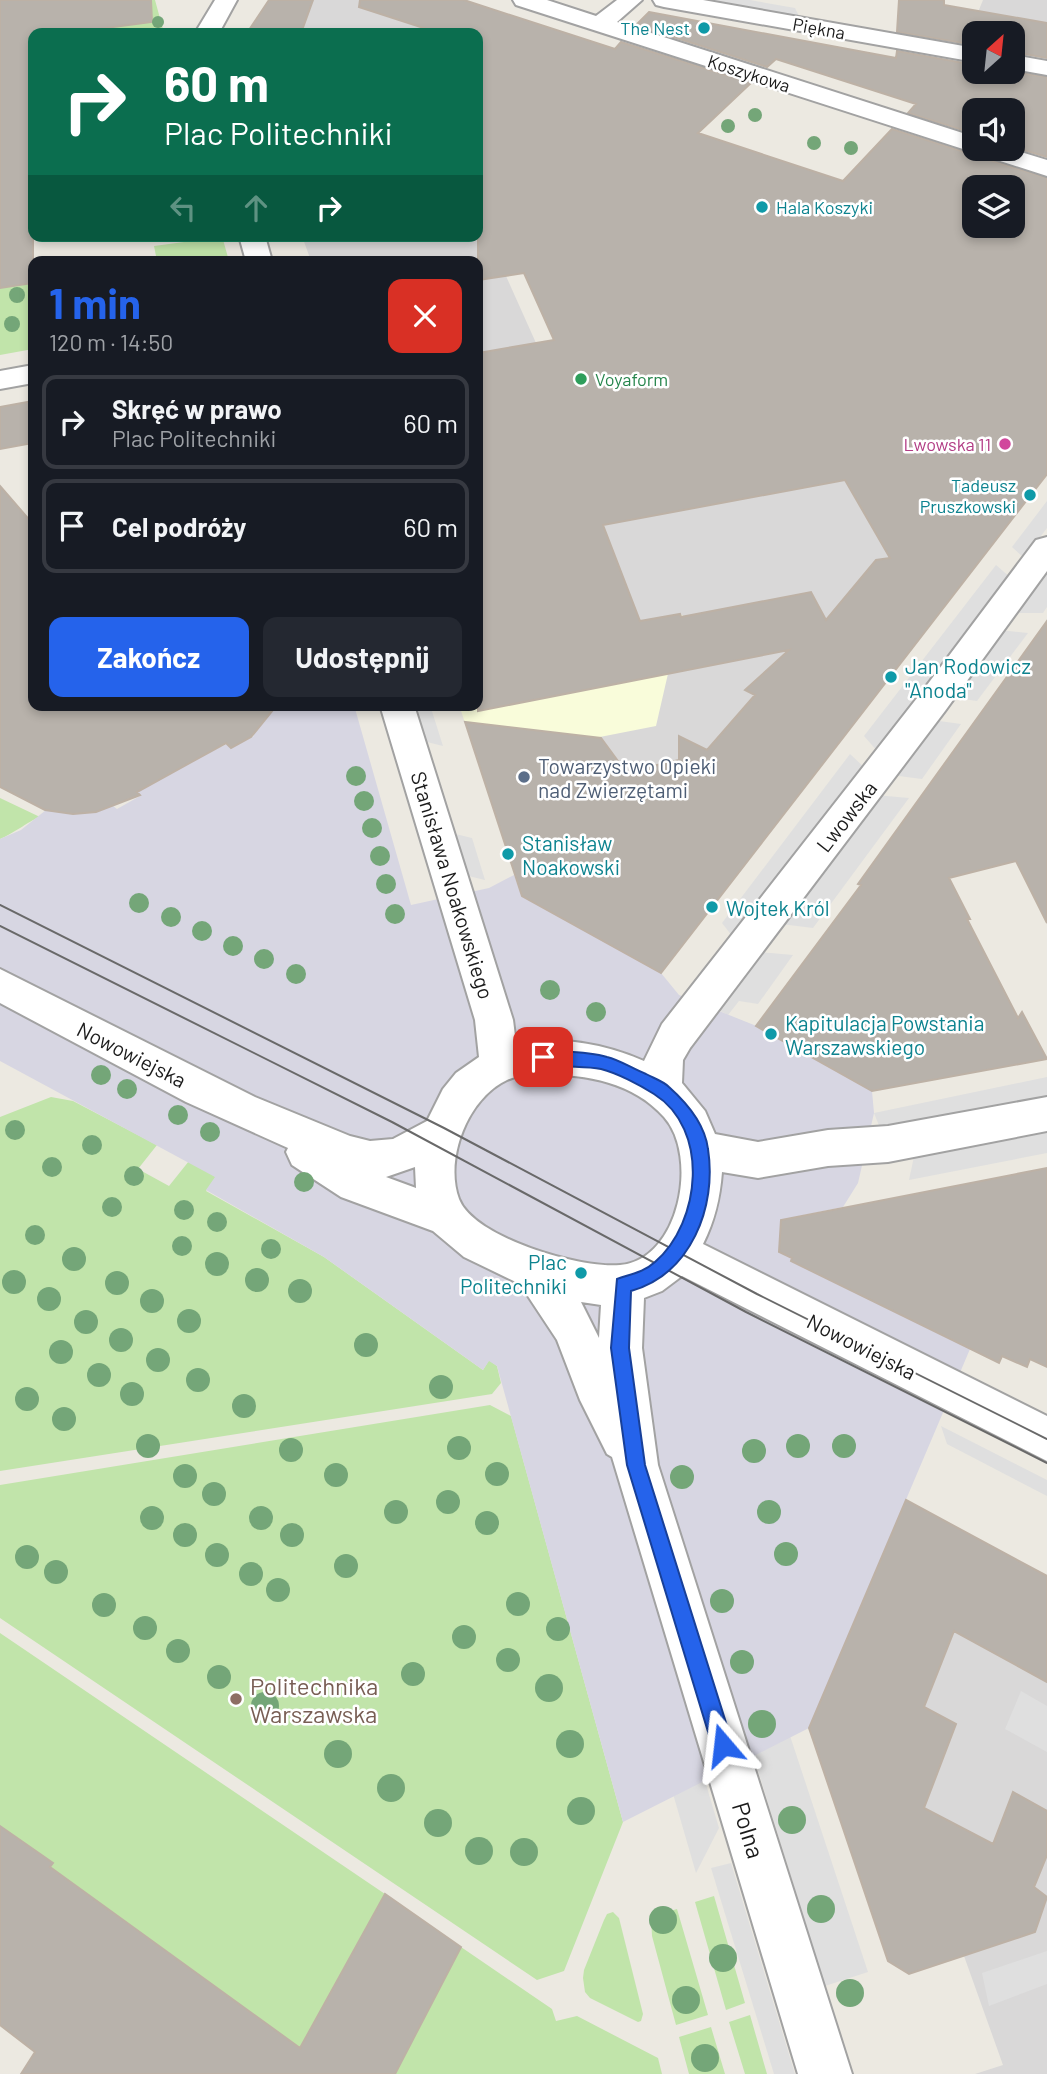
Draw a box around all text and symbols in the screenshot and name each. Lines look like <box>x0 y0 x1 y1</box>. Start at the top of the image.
street label: Piękna <box>791 13 847 43</box>
place label: The Nest <box>620 17 690 39</box>
marker: The Nest <box>696 20 712 36</box>
north arrow <box>962 21 1026 84</box>
map controls <box>962 21 1025 238</box>
street label: Koszykowa <box>705 49 793 97</box>
text: 60 m <box>164 53 269 112</box>
icon: right <box>49 56 140 147</box>
button: sound <box>962 98 1025 161</box>
text: Plac Politechniki <box>164 113 393 151</box>
button: layers <box>962 175 1025 238</box>
icon: left <box>164 189 202 227</box>
icon: ahead <box>237 189 275 227</box>
icon: right <box>310 189 348 227</box>
place label: Hala Koszyki <box>776 196 873 218</box>
marker: Hala Koszyki <box>754 199 770 215</box>
text: 1 min <box>49 277 141 327</box>
button: close <box>388 279 462 353</box>
text: 120 m · 14:50 <box>49 328 173 356</box>
place label: Voyaform <box>595 368 668 390</box>
marker: Voyaform <box>573 371 589 387</box>
text: Skręć w prawo <box>112 393 282 424</box>
icon: right <box>53 403 91 441</box>
text: 60 m <box>403 407 458 438</box>
text: Plac Politechniki <box>112 424 276 452</box>
place label: Lwowska 11 <box>903 433 991 455</box>
marker: Lwowska 11 <box>997 436 1013 452</box>
place label: Tadeusz Pruszkowski <box>920 474 1016 517</box>
marker: Tadeusz Pruszkowski <box>1022 487 1038 503</box>
icon: arrive <box>53 507 91 545</box>
text: Cel podróży <box>112 511 246 542</box>
text: 60 m <box>403 511 458 542</box>
button: Zakończ <box>49 617 249 697</box>
button: Udostępnij <box>263 617 462 697</box>
place label: Jan Rodowicz "Anoda" <box>905 653 1031 702</box>
marker: Jan Rodowicz "Anoda" <box>883 669 899 685</box>
place label: Towarzystwo Opieki nad Zwierzętami <box>538 753 716 802</box>
street label: Stanisława Noakowskiego <box>406 768 500 1002</box>
marker: Towarzystwo Opieki nad Zwierzętami <box>516 769 532 785</box>
street label: Lwowska <box>811 776 881 856</box>
place label: Stanisław Noakowski <box>522 830 620 879</box>
marker: Stanisław Noakowski <box>500 846 516 862</box>
place label: Wojtek Król <box>726 895 830 920</box>
marker: Wojtek Król <box>704 899 720 915</box>
place label: Kapitulacja Powstania Warszawskiego <box>785 1010 984 1059</box>
street label: Nowowiejska <box>73 1016 191 1092</box>
marker: Kapitulacja Powstania Warszawskiego <box>763 1026 779 1042</box>
pin <box>513 1027 573 1087</box>
icon: arrive <box>524 1038 562 1076</box>
place label: Plac Politechniki <box>460 1249 567 1298</box>
marker: Plac Politechniki <box>573 1265 589 1281</box>
street label: Nowowiejska <box>803 1308 921 1384</box>
place label: Politechnika Warszawska <box>250 1671 378 1728</box>
marker: Politechnika Warszawska <box>228 1691 244 1707</box>
position arrow <box>686 1708 760 1782</box>
street label: Polna <box>727 1798 771 1862</box>

